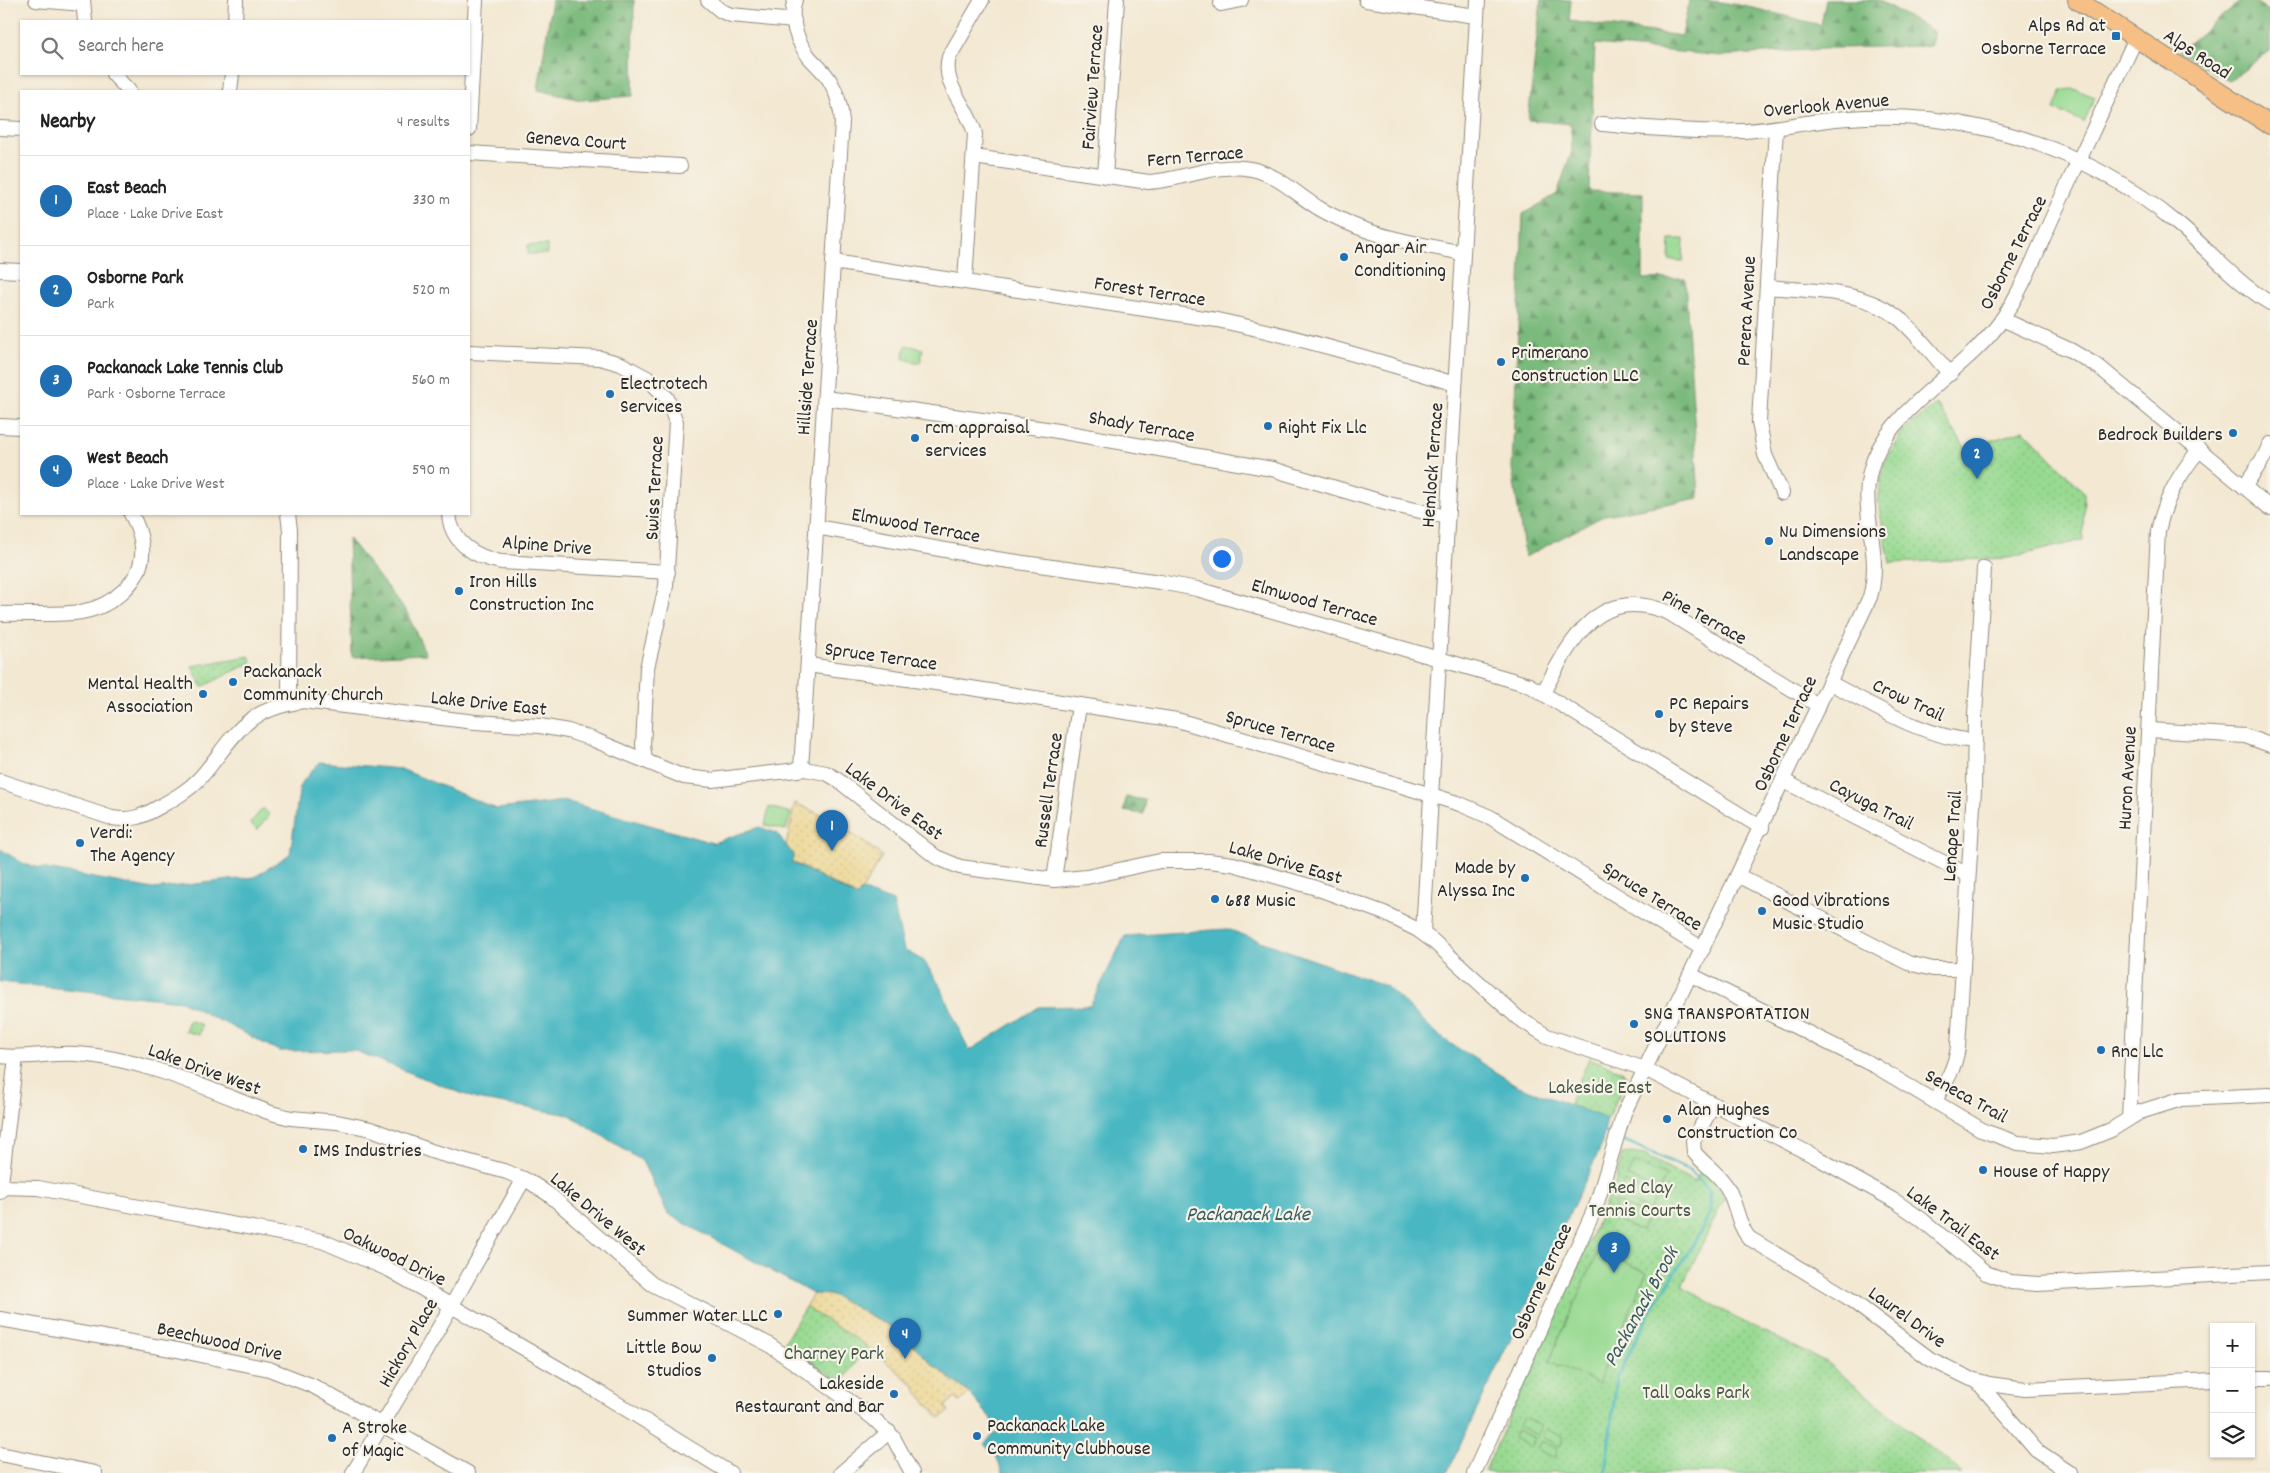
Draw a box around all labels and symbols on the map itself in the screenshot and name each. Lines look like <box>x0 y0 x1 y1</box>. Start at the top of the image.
place label: Alps Rd at Osborne Terrace <box>1981 13 2106 64</box>
street label: Fairview Terrace <box>1076 23 1112 151</box>
street label: Alps Road <box>2157 23 2236 88</box>
marker: Alps Rd at Osborne Terrace <box>2110 30 2122 42</box>
street label: Overlook Avenue <box>1762 88 1890 126</box>
street label: Geneva Court <box>524 124 627 159</box>
street label: Fern Terrace <box>1146 140 1245 176</box>
street label: Osborne Terrace <box>1974 191 2056 316</box>
place label: Angar Air Conditioning <box>1354 235 1446 286</box>
marker: Angar Air Conditioning <box>1338 251 1350 263</box>
street label: Perera Avenue <box>1731 255 1765 367</box>
street label: Forest Terrace <box>1092 270 1207 316</box>
street label: Hillside Terrace <box>791 318 827 436</box>
place label: Primerano Construction LLC <box>1511 340 1639 391</box>
marker: Primerano Construction LLC <box>1495 356 1507 368</box>
place label: Electrotech Services <box>620 371 708 422</box>
marker: Electrotech Services <box>604 388 616 400</box>
street label: Hemlock Terrace <box>1416 402 1452 529</box>
street label: Shady Terrace <box>1086 405 1197 451</box>
place label: rcm appraisal services <box>925 415 1030 466</box>
place label: Right Fix Llc <box>1278 415 1367 443</box>
marker: Right Fix Llc <box>1262 420 1274 432</box>
place label: Bedrock Builders <box>2098 422 2223 450</box>
marker: Bedrock Builders <box>2227 427 2239 439</box>
marker: rcm appraisal services <box>909 432 921 444</box>
street label: Swiss Terrace <box>639 435 673 541</box>
pin: 2 <box>1961 438 1993 479</box>
street label: Elmwood Terrace <box>849 502 982 552</box>
place label: Nu Dimensions Landscape <box>1779 519 1886 570</box>
street label: Alpine Drive <box>501 530 593 564</box>
marker: Nu Dimensions Landscape <box>1763 535 1775 547</box>
your location <box>1209 546 1235 572</box>
place label: Iron Hills Construction Inc <box>469 569 594 620</box>
street label: Elmwood Terrace <box>1248 572 1381 635</box>
street label: Pine Terrace <box>1656 584 1751 654</box>
marker: Iron Hills Construction Inc <box>453 585 465 597</box>
street label: Spruce Terrace <box>822 636 939 680</box>
place label: Packanack Community Church <box>243 659 383 710</box>
place label: Mental Health Association <box>87 671 193 722</box>
street label: Osborne Terrace <box>1748 671 1826 797</box>
street label: Crow Trail <box>1867 673 1949 731</box>
marker: Packanack Community Church <box>227 676 239 688</box>
street label: Lake Drive East <box>429 685 548 725</box>
marker: Mental Health Association <box>197 688 209 700</box>
place label: PC Repairs by Steve <box>1669 691 1749 742</box>
street label: Spruce Terrace <box>1222 704 1339 762</box>
marker: PC Repairs by Steve <box>1653 708 1665 720</box>
street label: Huron Avenue <box>2112 725 2146 831</box>
street label: Russell Terrace <box>1028 731 1072 850</box>
street label: Lake Drive East <box>838 756 948 849</box>
street label: Cayuga Trail <box>1823 772 1918 839</box>
street label: Lenape Trail <box>1937 789 1971 883</box>
pin: 1 <box>816 810 848 851</box>
place label: Verdi: The Agency <box>90 820 175 871</box>
street label: Lake Drive East <box>1225 834 1345 893</box>
marker: Verdi: The Agency <box>74 837 86 849</box>
place label: Made by Alyssa Inc <box>1437 855 1516 906</box>
street label: Spruce Terrace <box>1596 856 1707 940</box>
marker: Made by Alyssa Inc <box>1519 872 1531 884</box>
place label: 688 Music <box>1225 888 1296 916</box>
place label: Good Vibrations Music Studio <box>1772 888 1890 939</box>
marker: 688 Music <box>1209 893 1221 905</box>
marker: Good Vibrations Music Studio <box>1756 905 1768 917</box>
place label: SNG TRANSPORTATION SOLUTIONS <box>1644 1001 1810 1052</box>
marker: SNG TRANSPORTATION SOLUTIONS <box>1628 1018 1640 1030</box>
street label: Lake Drive West <box>144 1037 264 1104</box>
place label: Rnc Llc <box>2111 1039 2164 1067</box>
marker: Rnc Llc <box>2095 1044 2107 1056</box>
street label: Seneca Trail <box>1919 1063 2012 1132</box>
park label: Lakeside East <box>1548 1075 1652 1103</box>
place label: Alan Hughes Construction Co <box>1677 1097 1798 1148</box>
marker: Alan Hughes Construction Co <box>1661 1113 1673 1125</box>
place label: IMS Industries <box>313 1138 422 1166</box>
marker: IMS Industries <box>297 1143 309 1155</box>
place label: House of Happy <box>1993 1159 2110 1187</box>
marker: House of Happy <box>1977 1164 1989 1176</box>
street label: Lake Drive West <box>543 1167 651 1264</box>
park label: Red Clay Tennis Courts <box>1589 1175 1691 1226</box>
street label: Lake Trail East <box>1899 1180 2005 1269</box>
water label: Packanack Lake <box>1186 1201 1312 1231</box>
street label: Osborne Terrace <box>1504 1219 1581 1345</box>
street label: Oakwood Drive <box>337 1221 450 1295</box>
pin: 3 <box>1598 1232 1630 1273</box>
water label: Packanack Brook <box>1597 1240 1689 1373</box>
street label: Laurel Drive <box>1861 1281 1951 1356</box>
street label: Hickory Place <box>373 1293 447 1393</box>
place label: Summer Water LLC <box>627 1303 768 1331</box>
marker: Summer Water LLC <box>772 1308 784 1320</box>
street label: Beechwood Drive <box>154 1316 285 1370</box>
pin: 4 <box>889 1318 921 1359</box>
place label: Little Bow Studios <box>626 1335 702 1386</box>
park label: Charney Park <box>784 1341 884 1369</box>
marker: Little Bow Studios <box>706 1352 718 1364</box>
place label: Lakeside Restaurant and Bar <box>735 1371 885 1422</box>
park label: Tall Oaks Park <box>1642 1380 1750 1408</box>
marker: Lakeside Restaurant and Bar <box>888 1388 900 1400</box>
place label: Packanack Lake Community Clubhouse <box>987 1413 1151 1464</box>
place label: A Stroke of Magic <box>342 1415 407 1466</box>
marker: Packanack Lake Community Clubhouse <box>971 1430 983 1442</box>
marker: A Stroke of Magic <box>326 1432 338 1444</box>

